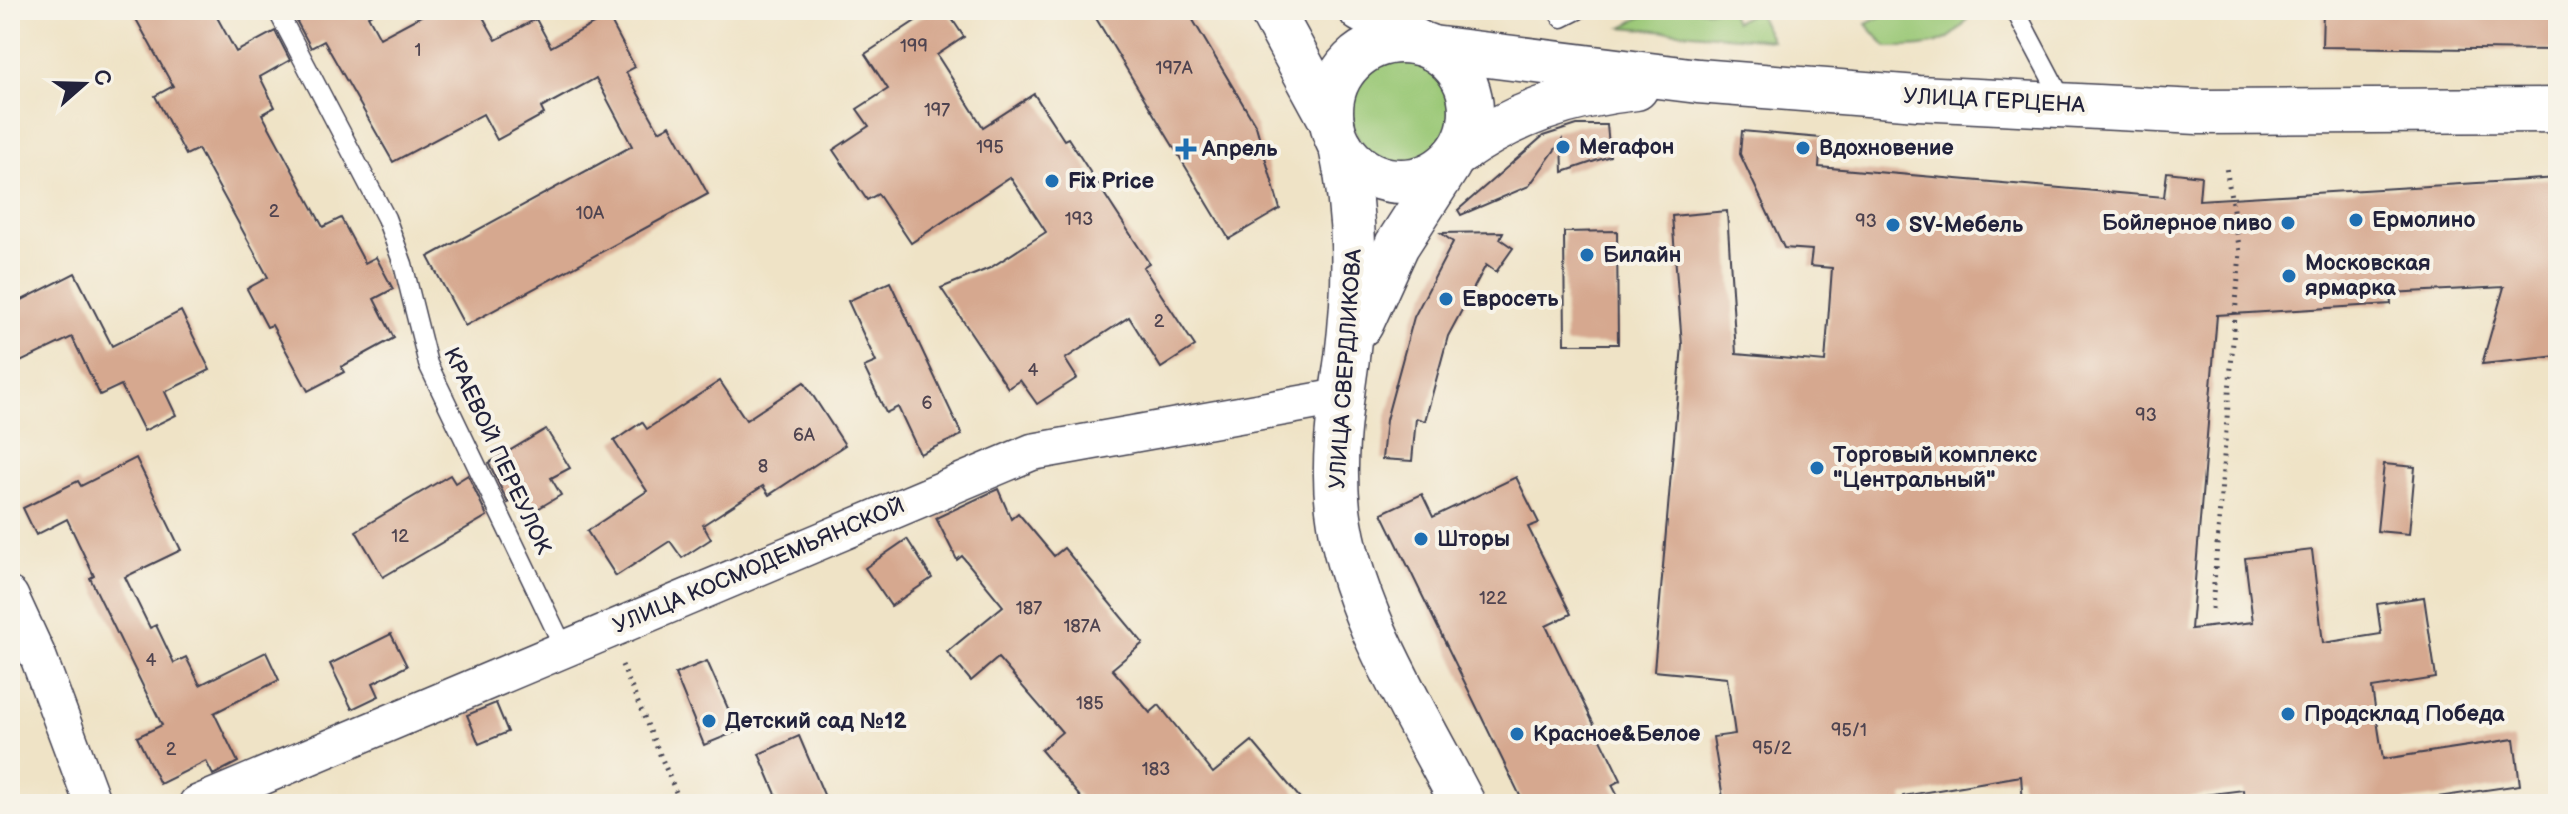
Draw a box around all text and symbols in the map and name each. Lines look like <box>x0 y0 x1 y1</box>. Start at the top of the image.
house number: 199 <box>900 36 928 57</box>
house number: 1 <box>415 40 421 61</box>
north arrow <box>44 44 124 124</box>
house number: 197А <box>1155 58 1193 79</box>
text: С <box>86 66 117 89</box>
street label: УЛИЦА ГЕРЦЕНА <box>1902 83 2086 119</box>
house number: 197 <box>924 100 950 121</box>
place label: Мегафон <box>1579 134 1674 161</box>
place label: Вдохновение <box>1819 135 1954 162</box>
place label: Апрель <box>1201 136 1278 163</box>
house number: 195 <box>976 137 1004 158</box>
marker: Мегафон <box>1554 138 1572 156</box>
marker: Вдохновение <box>1794 139 1812 157</box>
marker: Апрель <box>1177 140 1195 158</box>
place label: Fix Price <box>1068 168 1154 195</box>
marker: Fix Price <box>1043 172 1061 190</box>
house number: 2 <box>269 201 280 222</box>
house number: 10А <box>576 203 604 224</box>
place label: Ермолино <box>2372 207 2475 234</box>
house number: 193 <box>1065 209 1093 230</box>
place label: Бойлерное пиво <box>2102 210 2272 237</box>
house number: 93 <box>1855 211 1877 232</box>
marker: Ермолино <box>2347 211 2365 229</box>
place label: SV-Мебель <box>1909 212 2024 239</box>
marker: Бойлерное пиво <box>2279 214 2297 232</box>
marker: SV-Мебель <box>1884 216 1902 234</box>
place label: Билайн <box>1603 242 1681 269</box>
marker: Билайн <box>1578 246 1596 264</box>
street label: УЛИЦА СВЕРДЛИКОВА <box>1324 247 1368 490</box>
place label: Московская ярмарка <box>2305 250 2431 302</box>
marker: Московская ярмарка <box>2280 267 2298 285</box>
place label: Евросеть <box>1462 286 1559 313</box>
marker: Евросеть <box>1437 290 1455 308</box>
house number: 2 <box>1154 311 1165 332</box>
street label: КРАЕВОЙ ПЕРЕУЛОК <box>437 343 557 559</box>
house number: 4 <box>1028 360 1039 381</box>
house number: 6 <box>922 393 933 414</box>
house number: 93 <box>2135 405 2157 426</box>
house number: 6А <box>793 425 815 446</box>
place label: Торговый комплекс "Центральный" <box>1833 442 2037 494</box>
house number: 8 <box>758 456 768 477</box>
marker: Торговый комплекс "Центральный" <box>1808 459 1826 477</box>
street label: УЛИЦА КОСМОДЕМЬЯНСКОЙ <box>609 492 909 640</box>
house number: 12 <box>391 526 409 547</box>
place label: Шторы <box>1437 526 1510 553</box>
marker: Шторы <box>1412 530 1430 548</box>
house number: 122 <box>1479 588 1507 609</box>
house number: 187 <box>1016 598 1042 619</box>
house number: 187А <box>1063 616 1101 637</box>
house number: 4 <box>146 650 157 671</box>
house number: 185 <box>1076 693 1104 714</box>
place label: Продсклад Победа <box>2304 701 2505 728</box>
marker: Продсклад Победа <box>2279 705 2297 723</box>
place label: Детский сад №12 <box>725 708 907 735</box>
marker: Детский сад №12 <box>700 712 718 730</box>
house number: 95/1 <box>1831 720 1867 741</box>
place label: Красное&Белое <box>1533 721 1700 748</box>
marker: Красное&Белое <box>1508 725 1526 743</box>
house number: 95/2 <box>1752 738 1792 759</box>
house number: 2 <box>166 739 177 760</box>
house number: 183 <box>1142 759 1170 780</box>

